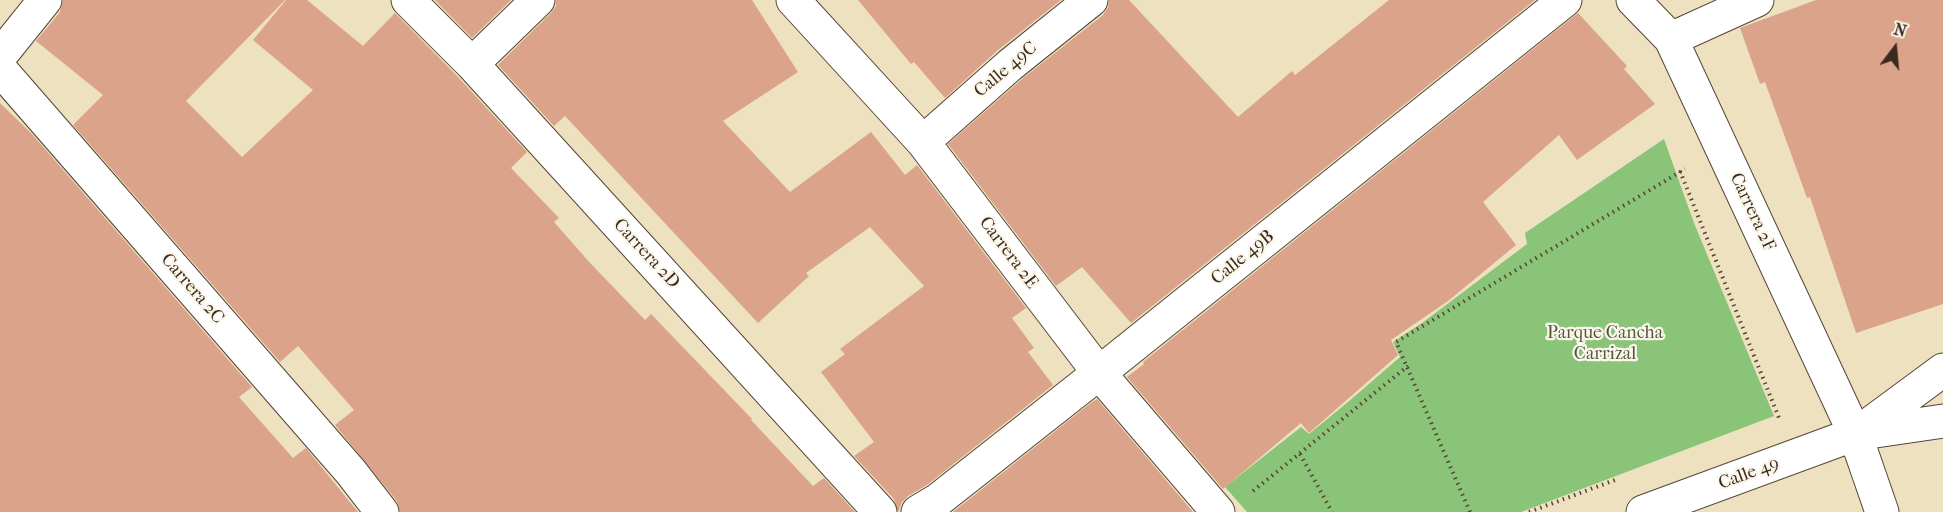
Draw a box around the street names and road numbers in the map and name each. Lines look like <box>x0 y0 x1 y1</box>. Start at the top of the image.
street label: Calle 49C <box>970 38 1042 102</box>
street label: Carrera 2F <box>1725 170 1779 254</box>
street label: Carrera 2E <box>974 213 1042 293</box>
street label: Carrera 2D <box>608 215 684 293</box>
street label: Calle 49B <box>1207 226 1279 290</box>
street label: Carrera 2C <box>156 250 228 328</box>
street label: Calle 49 <box>1716 453 1782 495</box>

